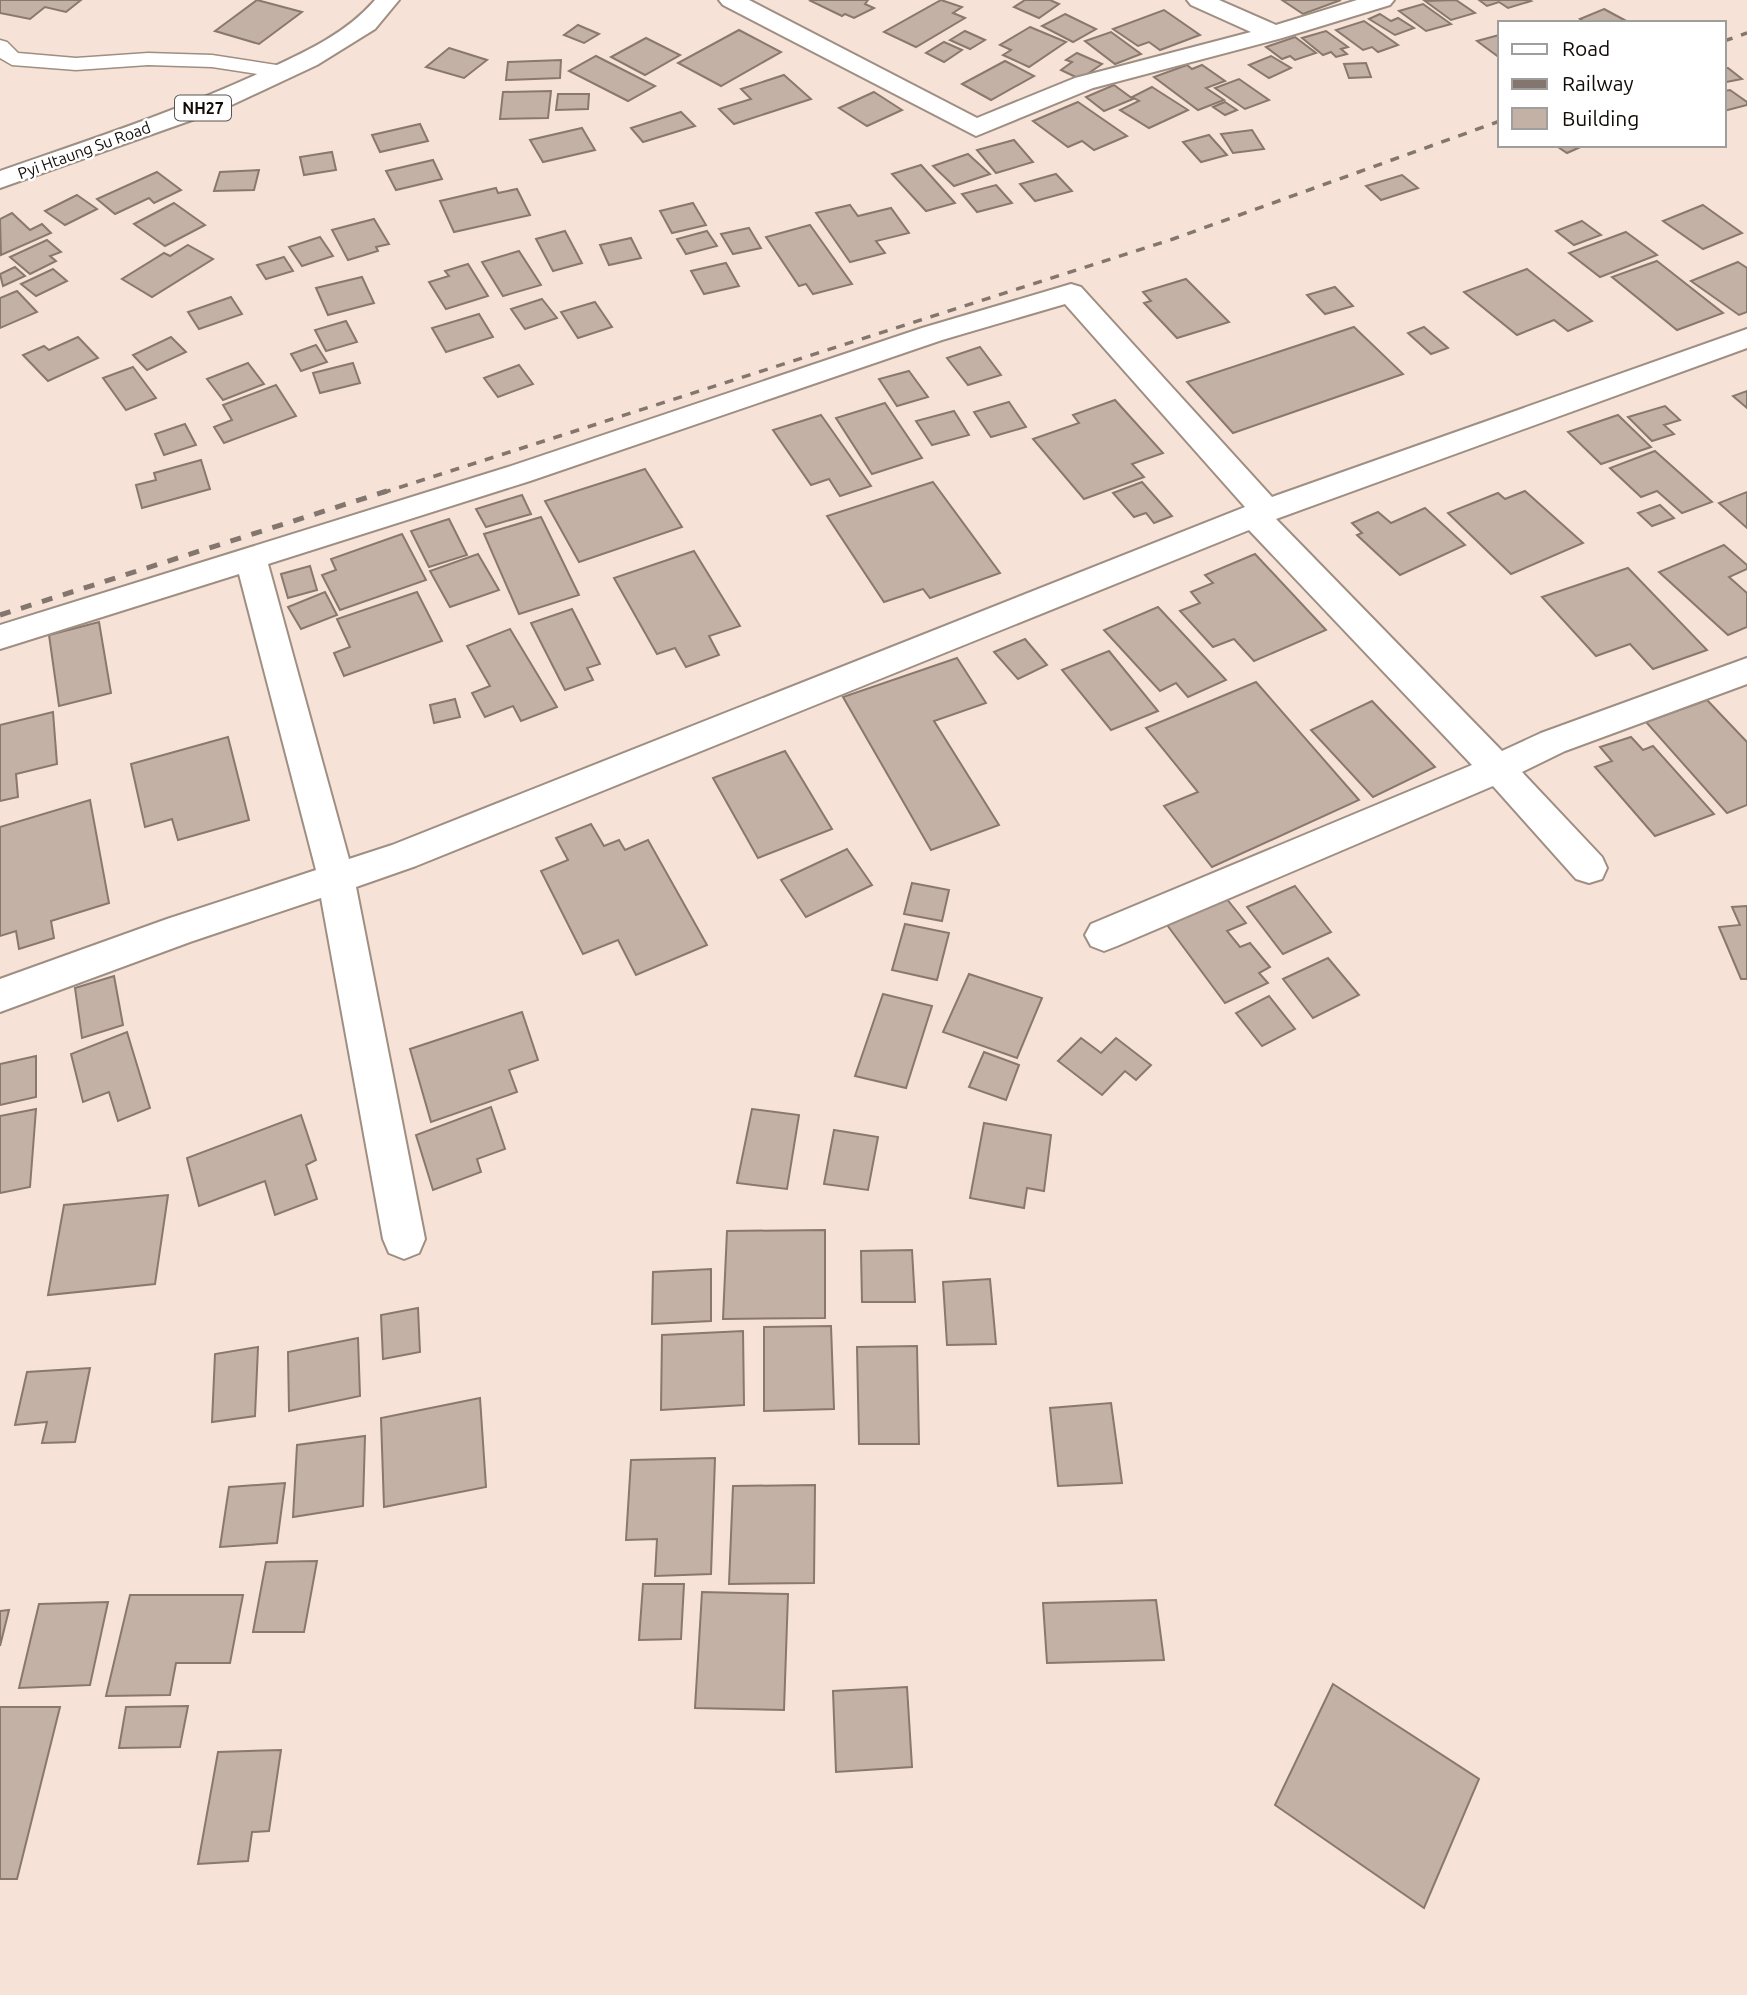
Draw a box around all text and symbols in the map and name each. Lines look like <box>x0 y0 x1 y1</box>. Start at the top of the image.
legend <box>1498 21 1726 147</box>
text: Road <box>1562 36 1610 60</box>
text: Railway <box>1562 71 1634 95</box>
road number: NH27 <box>175 96 231 120</box>
text: Building <box>1562 106 1639 130</box>
street label: Pyi Htaung Su Road <box>15 118 153 182</box>

